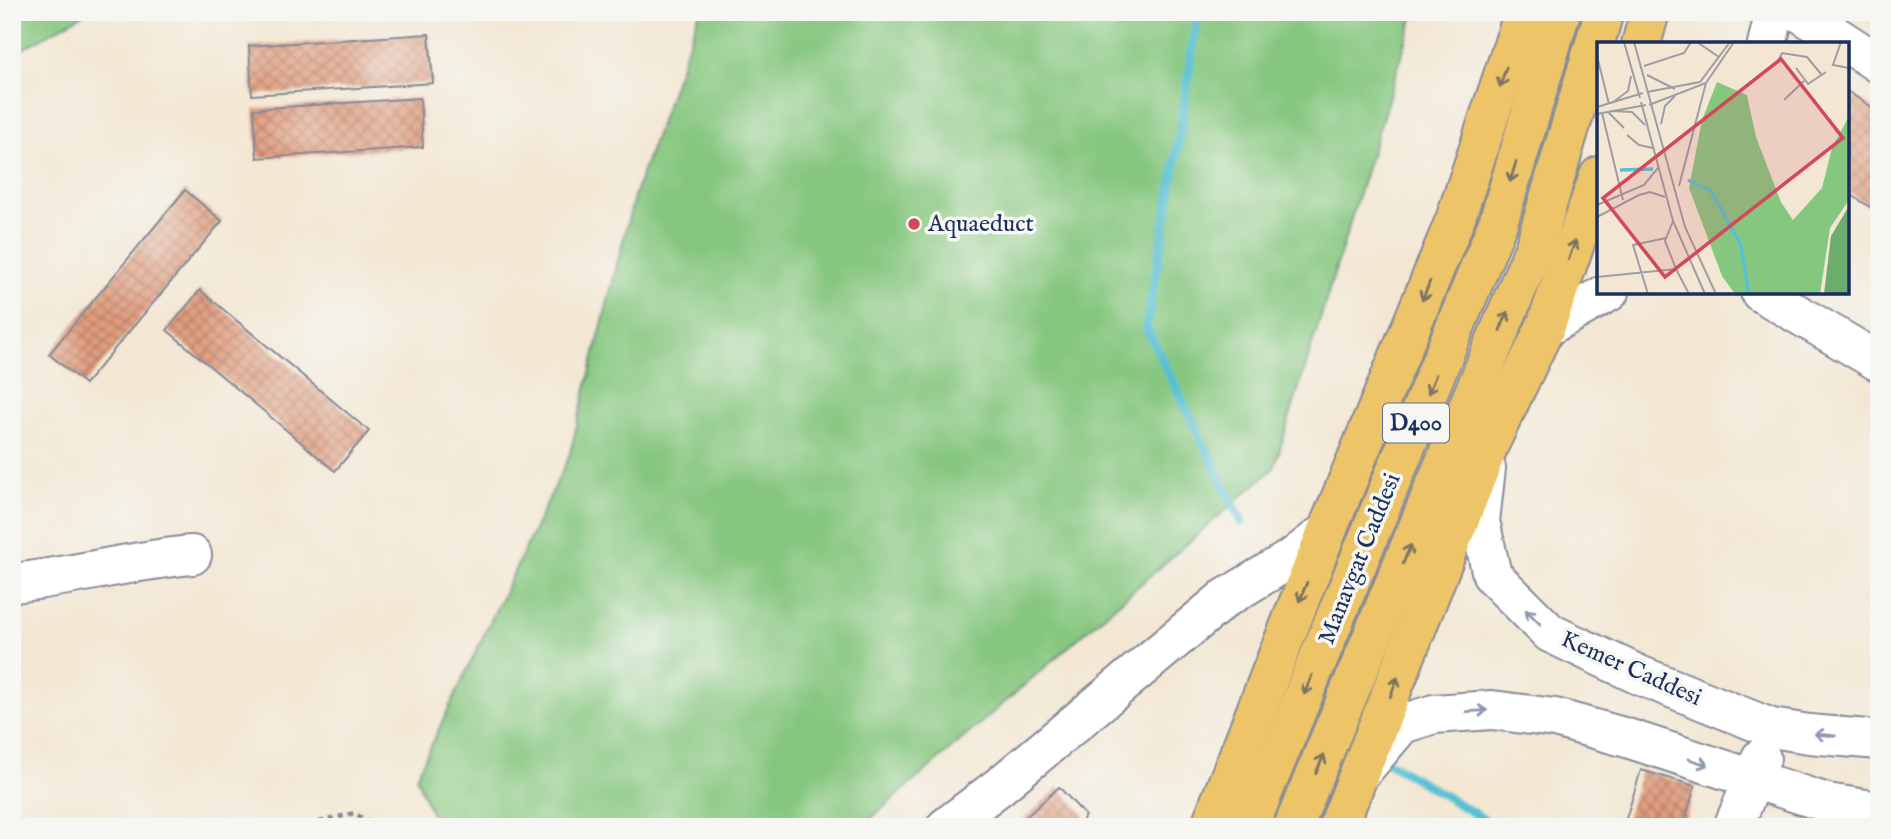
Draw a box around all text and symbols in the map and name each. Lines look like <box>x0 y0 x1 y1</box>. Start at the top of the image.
inset map <box>1597 42 1849 294</box>
one-way arrow <box>1496 66 1509 88</box>
one-way arrow <box>1506 160 1519 182</box>
place label: Aquaeduct <box>927 209 1034 240</box>
marker: Aquaeduct <box>906 216 922 232</box>
one-way arrow <box>1567 240 1580 261</box>
one-way arrow <box>1419 280 1432 301</box>
one-way arrow <box>1498 311 1511 332</box>
one-way arrow <box>1424 372 1437 394</box>
road number: D400 <box>1383 404 1449 442</box>
street label: Manavgat Caddesi <box>1312 469 1408 649</box>
one-way arrow <box>1401 543 1414 565</box>
one-way arrow <box>1296 581 1309 603</box>
one-way arrow <box>1525 608 1542 625</box>
street label: Kemer Caddesi <box>1556 624 1706 714</box>
one-way arrow <box>1300 673 1313 695</box>
one-way arrow <box>1389 677 1402 699</box>
one-way arrow <box>1465 705 1488 718</box>
one-way arrow <box>1814 728 1837 741</box>
one-way arrow <box>1314 753 1327 775</box>
one-way arrow <box>1686 756 1708 769</box>

